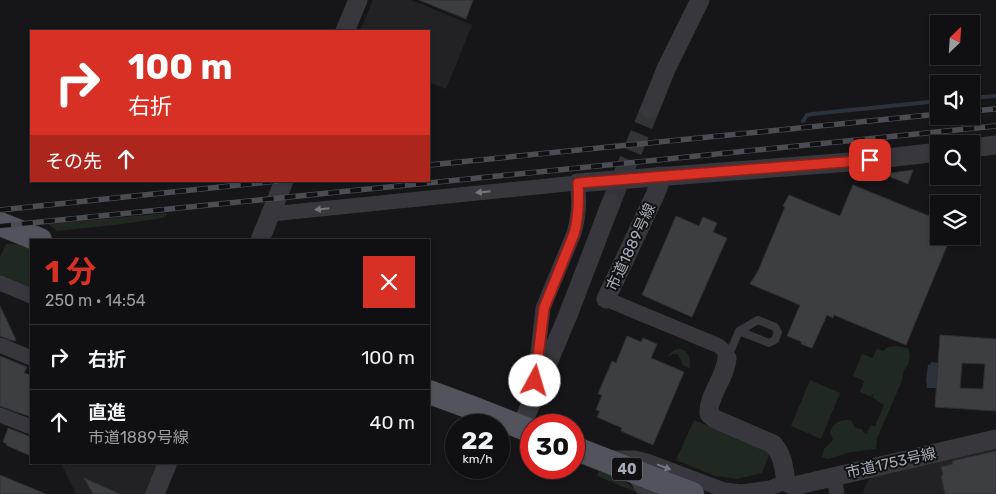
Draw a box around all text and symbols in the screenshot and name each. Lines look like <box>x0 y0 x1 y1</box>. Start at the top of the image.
north arrow <box>930 15 980 65</box>
map controls <box>930 15 980 245</box>
text: 100 m <box>128 46 233 88</box>
icon: right <box>45 50 110 115</box>
button: sound <box>930 75 980 125</box>
text: 右折 <box>128 93 172 120</box>
button: search <box>930 135 980 185</box>
pin <box>849 139 891 181</box>
icon: ahead <box>112 145 140 173</box>
icon: arrive <box>856 146 884 174</box>
text: その先 <box>45 150 102 173</box>
one-way arrow <box>475 188 491 196</box>
button: layers <box>930 195 980 245</box>
street label: 市道1889号線 <box>603 200 659 294</box>
one-way arrow <box>313 205 329 213</box>
text: 1 分 <box>45 254 96 290</box>
button: close <box>363 256 415 308</box>
text: 250 m · 14:54 <box>45 291 146 310</box>
icon: right <box>45 343 73 371</box>
text: 100 m <box>361 346 415 369</box>
text: 右折 <box>88 348 126 371</box>
position arrow <box>508 354 560 406</box>
text: 直進 <box>88 401 126 424</box>
icon: ahead <box>45 408 73 436</box>
text: 40 m <box>370 411 415 434</box>
speed limit sign: 30 <box>520 414 585 479</box>
text: 22 <box>461 426 494 455</box>
text: 市道1889号線 <box>88 428 189 447</box>
street label: 市道1753号線 <box>844 444 938 482</box>
text: km/h <box>463 452 492 466</box>
road number: 40 <box>612 458 642 480</box>
one-way arrow <box>657 463 672 471</box>

